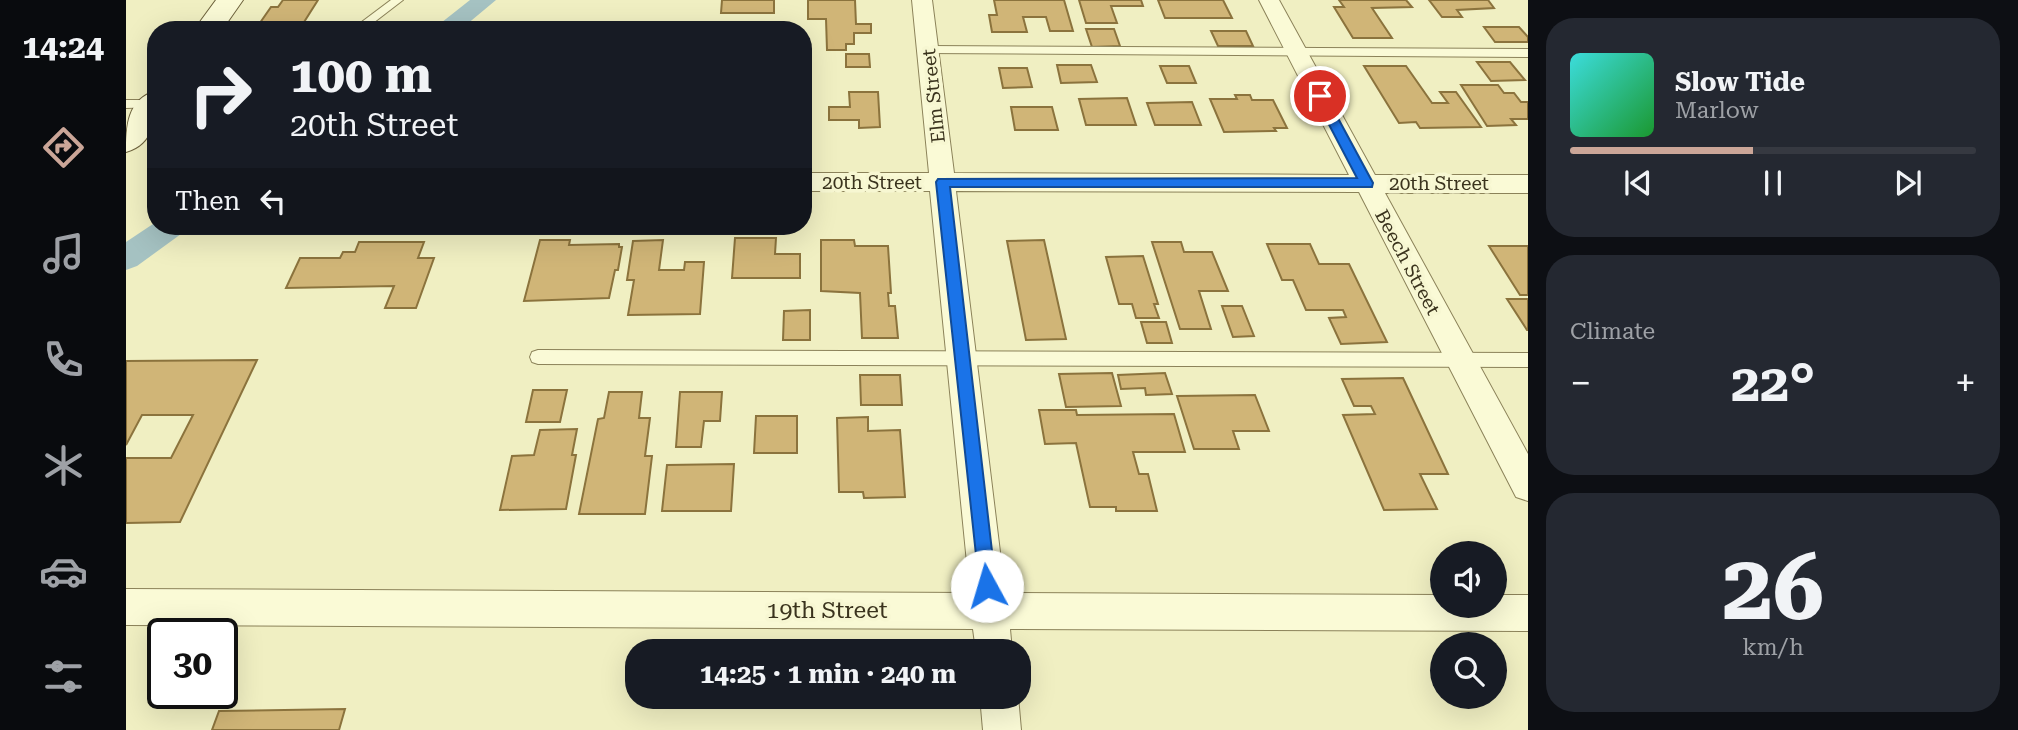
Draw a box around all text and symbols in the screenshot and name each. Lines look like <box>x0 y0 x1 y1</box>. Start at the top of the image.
text: 14:24 <box>22 28 104 66</box>
text: 100 m <box>290 47 432 104</box>
street label: Elm Street <box>917 48 950 144</box>
icon: right <box>175 49 266 140</box>
pin <box>1290 66 1350 126</box>
text: Slow Tide <box>1675 67 1805 97</box>
icon: arrive <box>1301 77 1339 115</box>
text: Marlow <box>1675 97 1758 124</box>
text: 20th Street <box>290 106 458 144</box>
icon: directions <box>39 123 88 172</box>
icon: previous <box>1619 164 1657 202</box>
icon: pause <box>1754 164 1792 202</box>
icon: next <box>1889 164 1927 202</box>
street label: 20th Street <box>822 171 922 194</box>
street label: 20th Street <box>1389 172 1489 195</box>
icon: left <box>254 182 292 220</box>
text: Then <box>175 186 240 216</box>
street label: Beech Street <box>1370 206 1445 319</box>
icon: music <box>39 229 88 278</box>
text: Climate <box>1570 318 1655 345</box>
icon: phone <box>39 335 88 384</box>
text: 22° <box>1731 353 1815 414</box>
text: − <box>1570 361 1591 405</box>
text: + <box>1955 361 1976 405</box>
icon: climate <box>39 441 88 490</box>
text: 26 <box>1722 535 1824 641</box>
map controls <box>1430 541 1507 709</box>
button: sound <box>1430 541 1507 618</box>
icon: car <box>39 547 88 596</box>
position arrow <box>950 549 1024 623</box>
street label: 19th Street <box>767 597 888 624</box>
speed limit sign: 30 <box>147 618 238 709</box>
button: search <box>1430 632 1507 709</box>
text: km/h <box>1742 634 1804 661</box>
icon: filters <box>39 652 88 701</box>
text: 14:25 · 1 min · 240 m <box>700 659 956 689</box>

